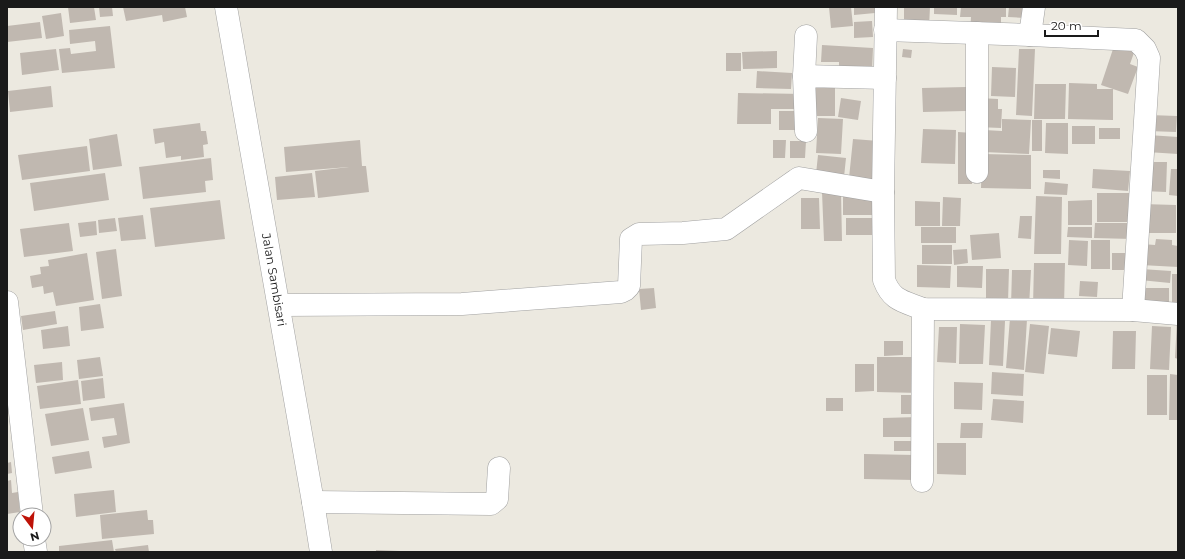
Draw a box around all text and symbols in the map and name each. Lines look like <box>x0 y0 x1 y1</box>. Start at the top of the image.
scale bar <box>1045 12 1098 38</box>
text: 20 m <box>1051 18 1082 33</box>
street label: Jalan Sambisari <box>259 231 290 327</box>
north arrow <box>12 507 52 547</box>
text: N <box>29 529 41 545</box>

